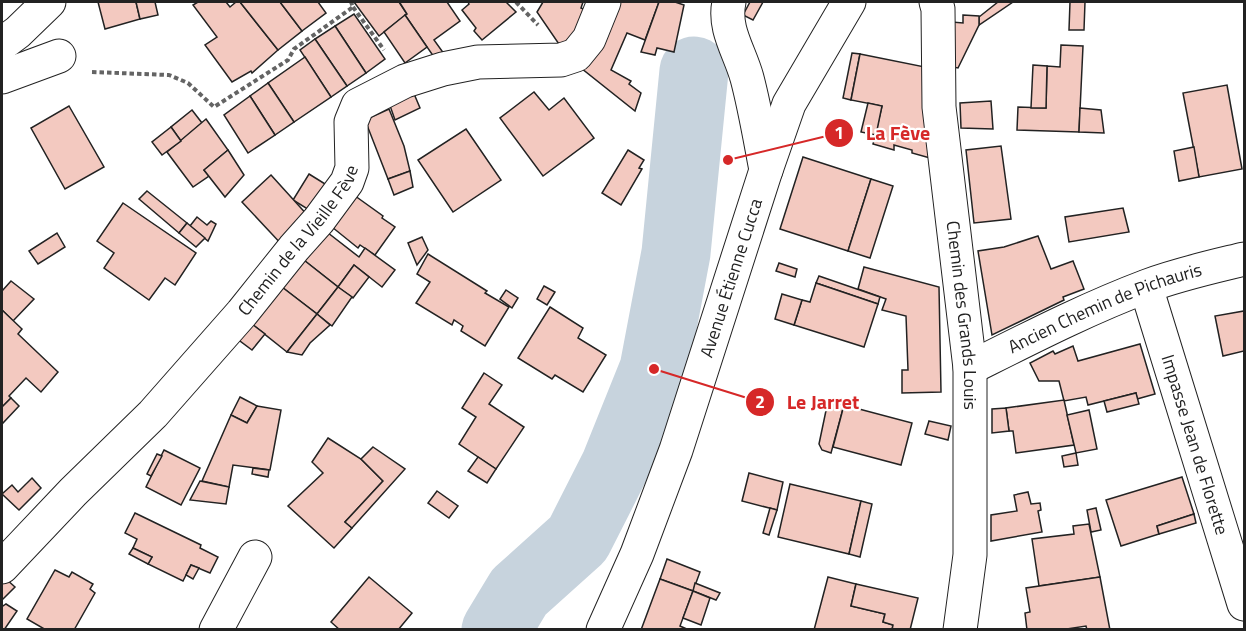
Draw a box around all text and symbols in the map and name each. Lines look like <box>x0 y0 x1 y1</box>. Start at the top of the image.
callout: La Fève <box>824 114 943 152</box>
text: La Fève <box>866 117 930 148</box>
text: 1 <box>834 119 844 146</box>
street label: Chemin de la Vieille Fève <box>231 161 365 321</box>
street label: Avenue Étienne Cucca <box>693 195 769 361</box>
street label: Chemin des Grands Louis <box>940 219 984 410</box>
street label: Ancien Chemin de Pichauris <box>1003 256 1205 360</box>
street label: Impasse Jean de Florette <box>1155 351 1236 538</box>
callout: Le Jarret <box>745 383 871 421</box>
text: Le Jarret <box>787 386 859 417</box>
text: 2 <box>755 388 765 415</box>

